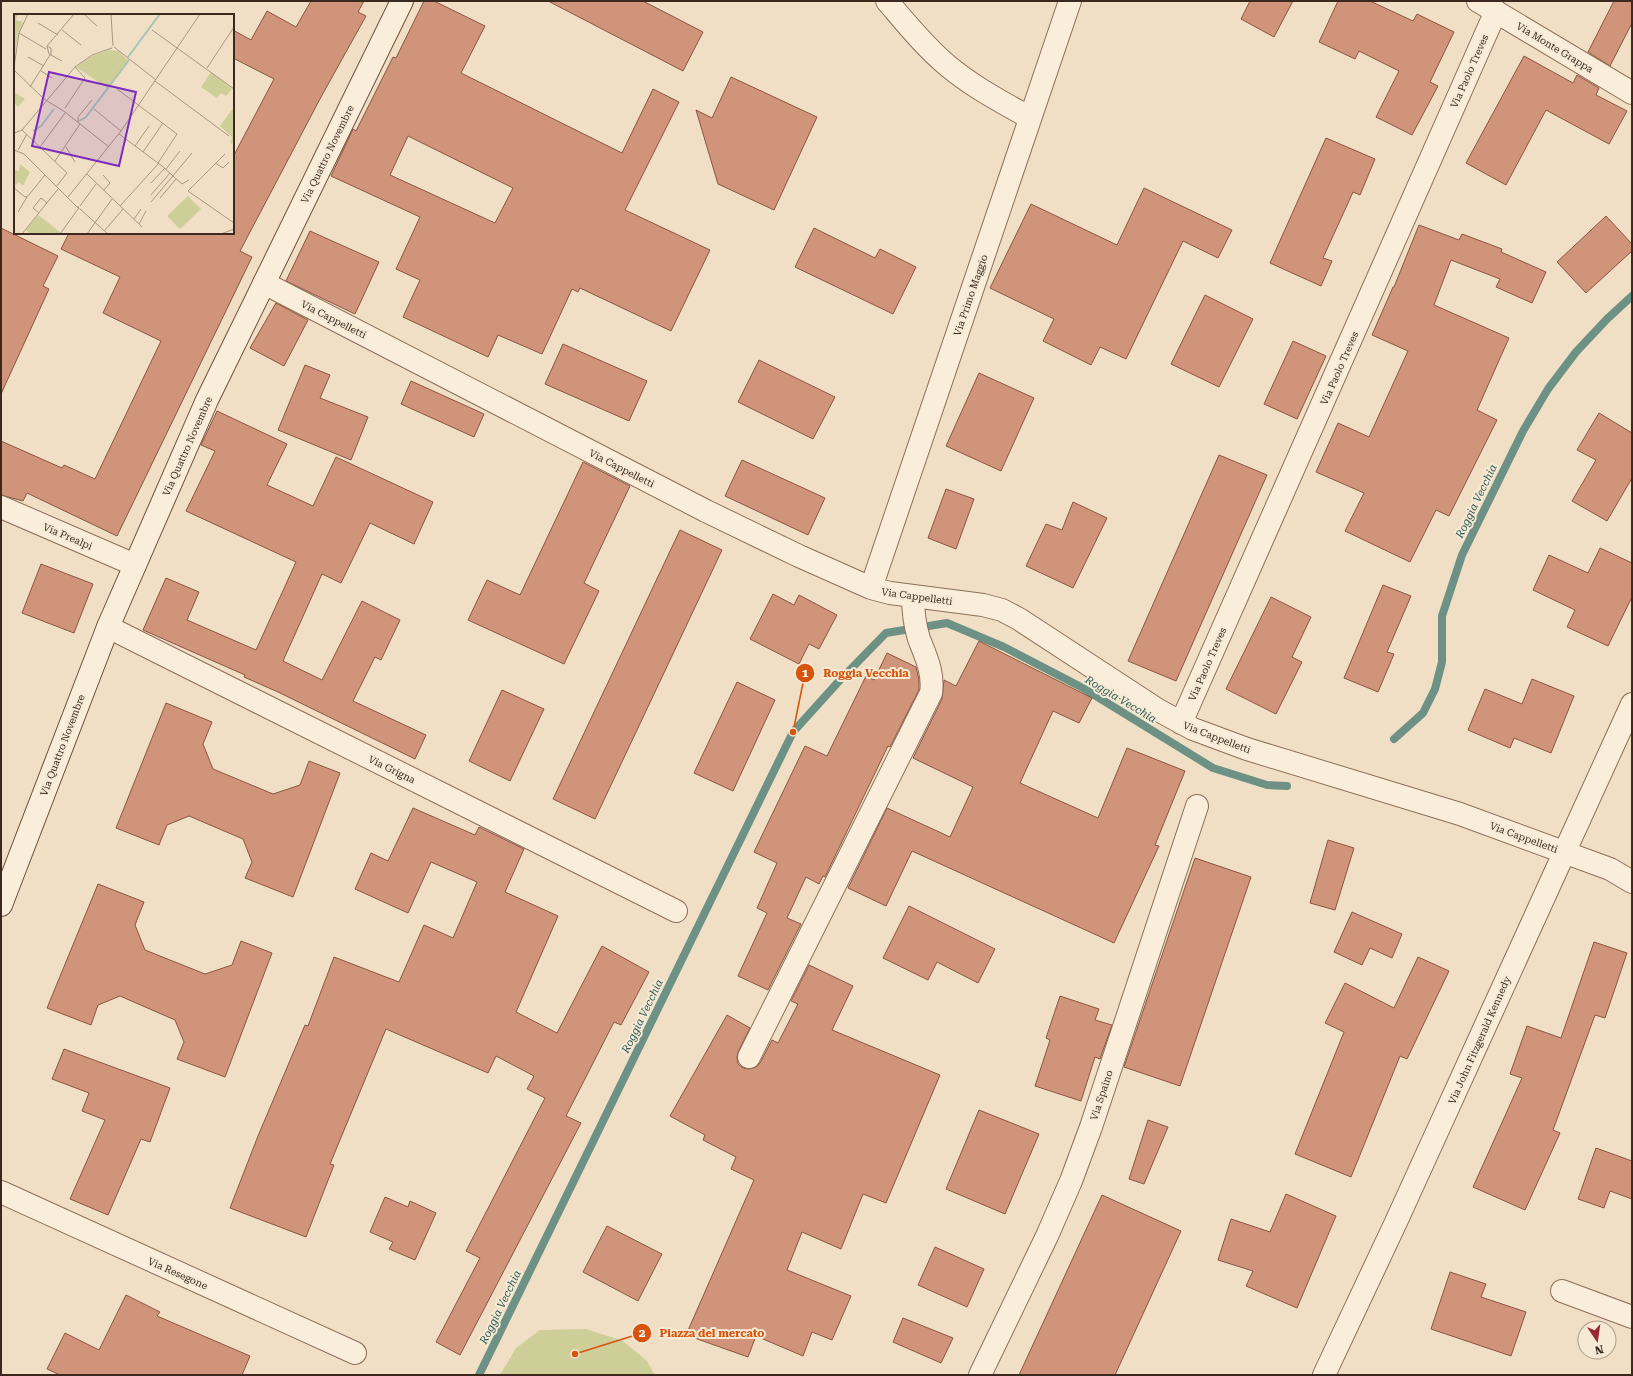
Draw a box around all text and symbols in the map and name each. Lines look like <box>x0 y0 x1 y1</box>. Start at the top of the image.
inset map <box>14 14 234 234</box>
street label: Via Monte Grappa <box>1514 20 1596 75</box>
street label: Via Paolo Treves <box>1448 33 1491 110</box>
street label: Via Quattro Novembre <box>299 103 356 205</box>
street label: Via Primo Maggio <box>951 253 990 337</box>
street label: Via Cappelletti <box>299 298 368 341</box>
street label: Via Paolo Treves <box>1318 330 1361 407</box>
street label: Via Quattro Novembre <box>161 394 215 498</box>
street label: Via Cappelletti <box>587 447 656 490</box>
water label: Roggia Vecchia <box>1452 462 1500 541</box>
street label: Via Prealpi <box>42 521 94 552</box>
street label: Via Cappelletti <box>881 586 953 607</box>
street label: Via Paolo Treves <box>1186 626 1229 703</box>
callout: Roggia Vecchia <box>795 662 916 685</box>
text: 1 <box>802 666 809 680</box>
text: Roggia Vecchia <box>823 667 909 680</box>
water label: Roggia Vecchia <box>1082 673 1159 726</box>
street label: Via Quattro Novembre <box>38 692 87 797</box>
street label: Via Cappelletti <box>1181 719 1252 755</box>
street label: Via Grigna <box>367 753 418 786</box>
street label: Via Cappelletti <box>1488 820 1559 855</box>
street label: Via John Fitzgerald Kennedy <box>1446 975 1513 1106</box>
water label: Roggia Vecchia <box>618 977 666 1056</box>
street label: Via Spaino <box>1088 1069 1115 1122</box>
street label: Via Resegone <box>146 1255 210 1292</box>
water label: Roggia Vecchia <box>476 1268 524 1347</box>
north arrow <box>1577 1320 1617 1360</box>
callout: Piazza del mercato <box>632 1321 773 1344</box>
text: 2 <box>639 1326 646 1340</box>
text: Piazza del mercato <box>660 1327 764 1340</box>
text: N <box>1593 1342 1605 1357</box>

